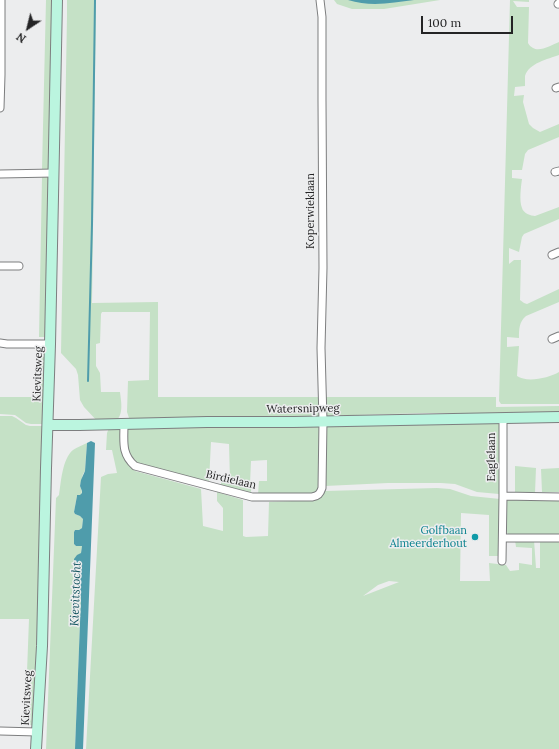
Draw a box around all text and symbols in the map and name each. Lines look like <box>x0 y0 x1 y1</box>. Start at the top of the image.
north arrow <box>8 8 48 48</box>
scale bar <box>423 8 515 34</box>
text: 100 m <box>428 15 461 30</box>
text: N <box>14 30 29 46</box>
street label: Koperwieklaan <box>304 173 318 249</box>
street label: Kievitsweg <box>30 346 46 402</box>
street label: Watersnipweg <box>266 402 340 416</box>
street label: Eaglelaan <box>485 433 499 481</box>
street label: Birdielaan <box>205 468 257 492</box>
place label: Golfbaan Almeerderhout <box>390 524 467 550</box>
marker: Golfbaan Almeerderhout <box>470 532 480 542</box>
water label: Kievitstocht <box>68 561 84 627</box>
street label: Kievitsweg <box>19 670 35 726</box>

